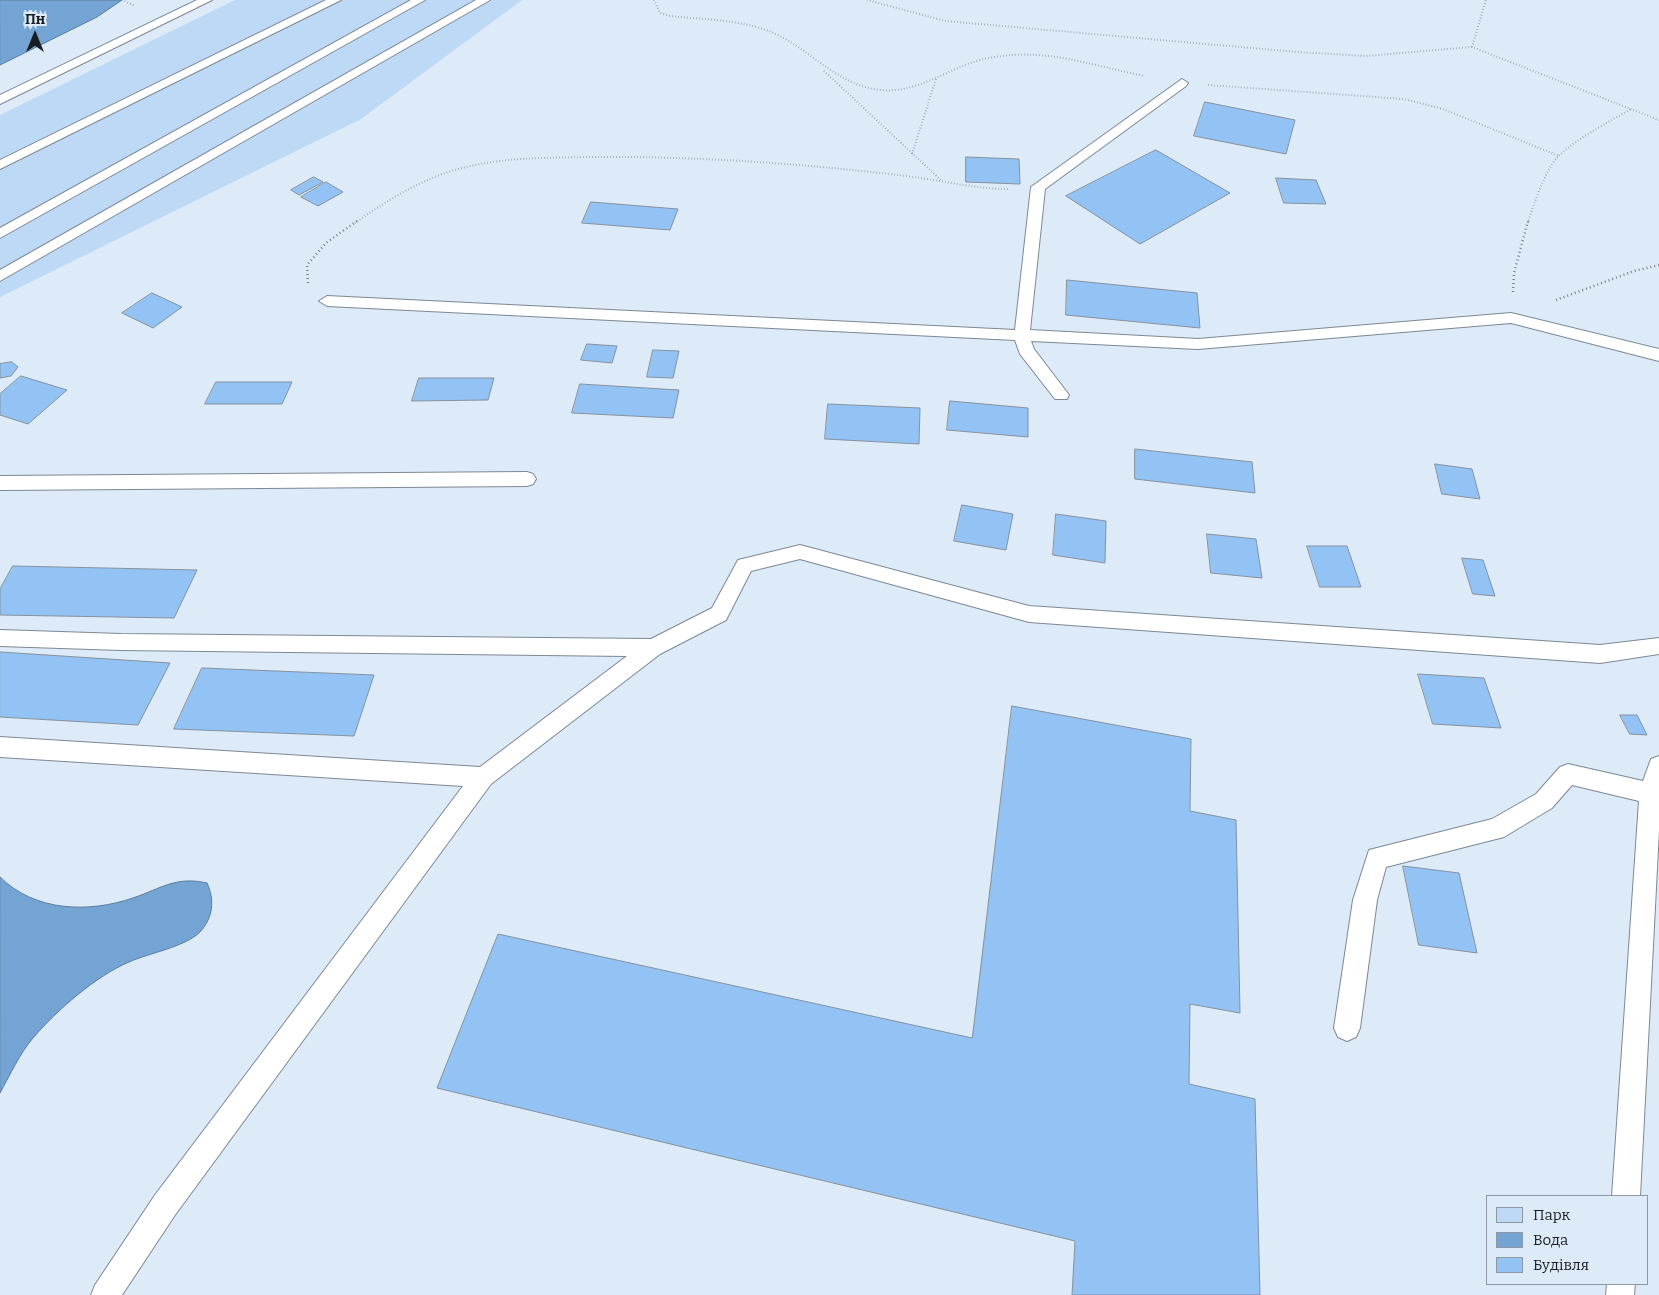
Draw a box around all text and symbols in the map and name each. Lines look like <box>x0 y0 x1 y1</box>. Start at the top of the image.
north arrow <box>10 10 60 60</box>
text: Пн <box>25 11 45 28</box>
legend <box>1486 1195 1649 1285</box>
text: Парк <box>1533 1206 1570 1224</box>
text: Вода <box>1533 1231 1568 1249</box>
text: Будівля <box>1533 1256 1589 1274</box>

